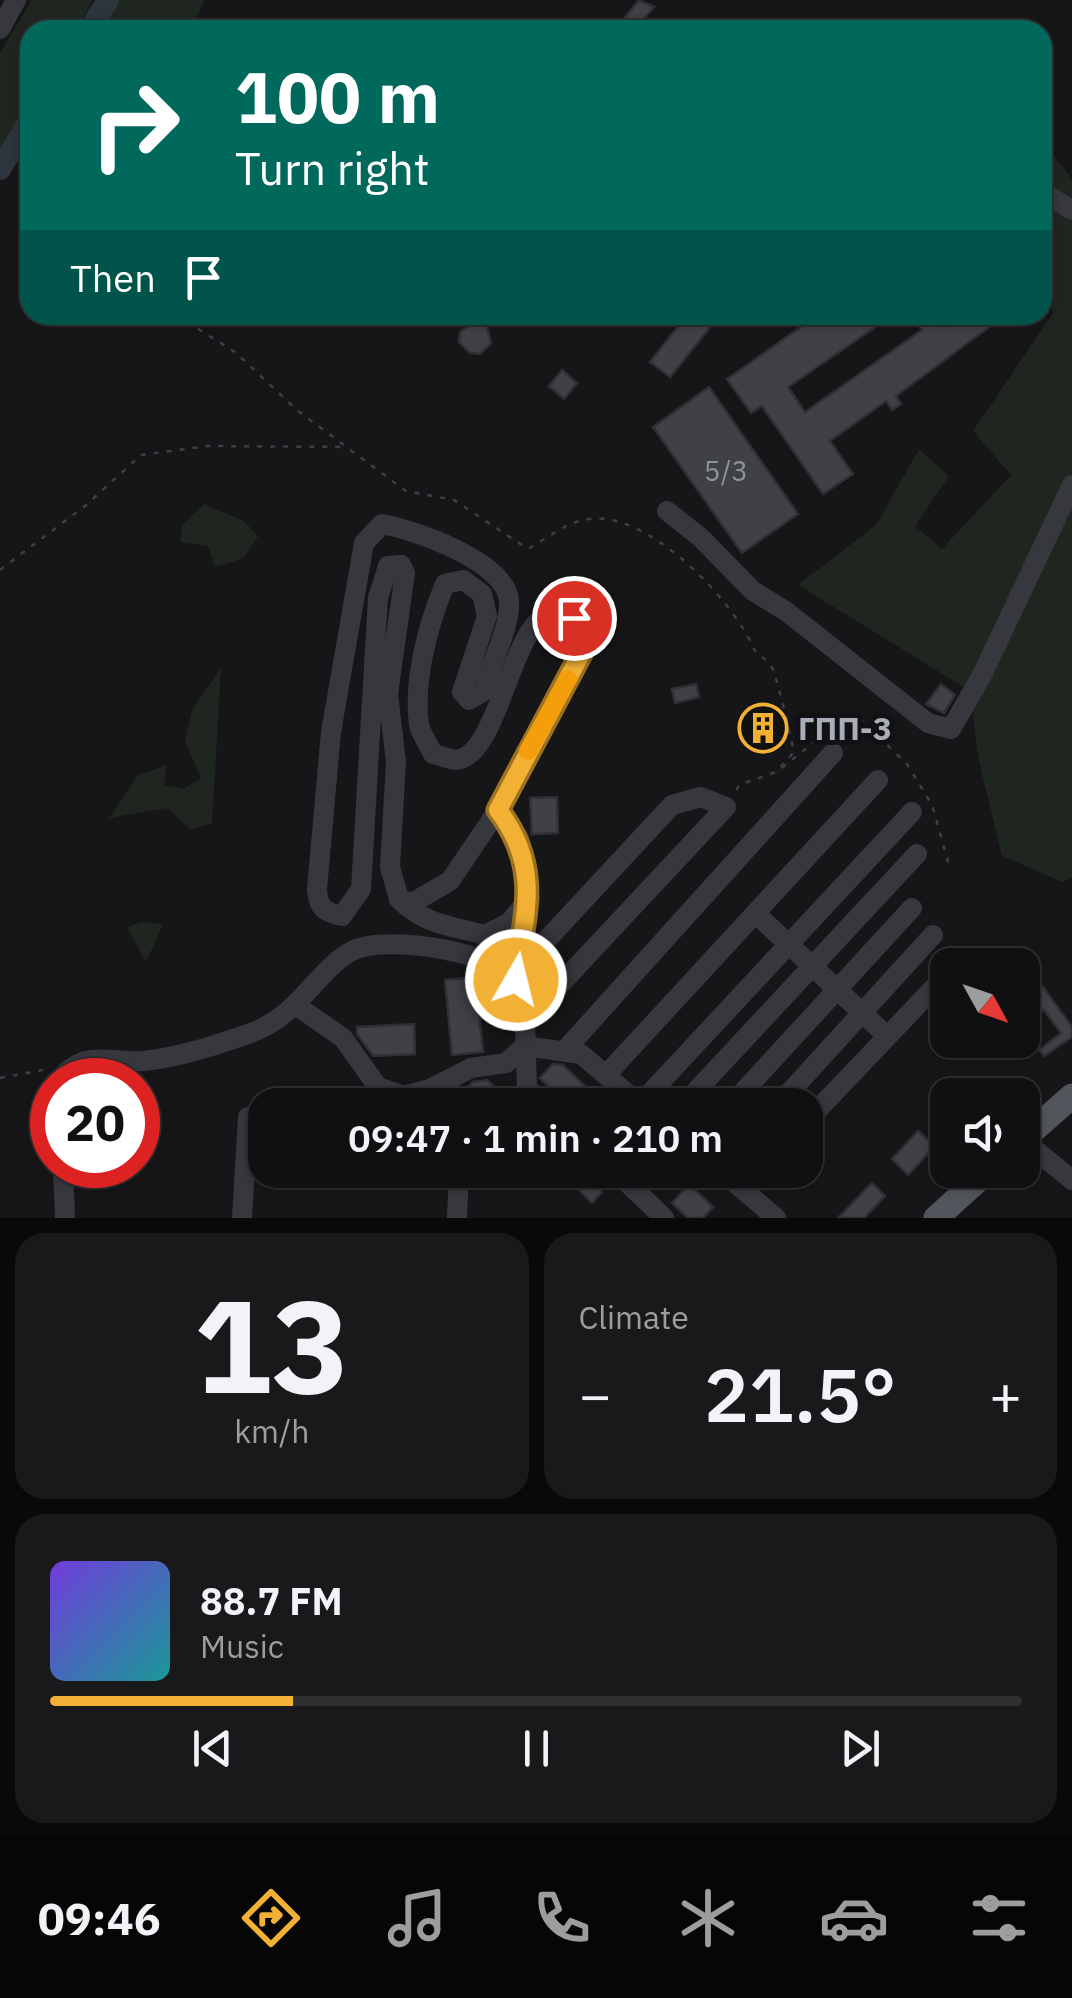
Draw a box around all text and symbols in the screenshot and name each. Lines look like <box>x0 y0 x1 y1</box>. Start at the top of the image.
text: 100 m <box>235 51 440 142</box>
icon: right <box>70 60 200 190</box>
text: Turn right <box>235 139 430 197</box>
icon: arrive <box>176 250 231 305</box>
text: Then <box>70 253 156 302</box>
house number: 5/3 <box>704 452 748 489</box>
pin <box>532 576 617 661</box>
icon: arrive <box>547 591 602 646</box>
building icon: ГПП-3 <box>737 702 789 754</box>
place label: ГПП-3 <box>798 707 892 749</box>
position arrow <box>464 928 568 1032</box>
north arrow <box>930 948 1040 1058</box>
map controls <box>930 948 1040 1188</box>
speed limit sign: 20 <box>30 1058 160 1188</box>
button: sound <box>930 1078 1040 1188</box>
text: 09:47 · 1 min · 210 m <box>348 1113 723 1162</box>
text: 13 <box>194 1260 350 1429</box>
text: Climate <box>579 1296 689 1338</box>
text: 21.5° <box>704 1345 897 1443</box>
text: − <box>579 1359 612 1430</box>
text: + <box>989 1359 1022 1430</box>
text: km/h <box>234 1410 309 1452</box>
text: 88.7 FM <box>200 1576 343 1625</box>
text: Music <box>200 1625 284 1667</box>
icon: previous <box>185 1721 240 1776</box>
icon: pause <box>509 1721 564 1776</box>
icon: next <box>833 1721 888 1776</box>
icon: directions <box>236 1883 306 1953</box>
icon: music <box>382 1883 452 1953</box>
icon: phone <box>527 1883 597 1953</box>
icon: climate <box>673 1883 743 1953</box>
icon: car <box>819 1883 889 1953</box>
icon: filters <box>964 1883 1034 1953</box>
text: 09:46 <box>38 1889 161 1947</box>

